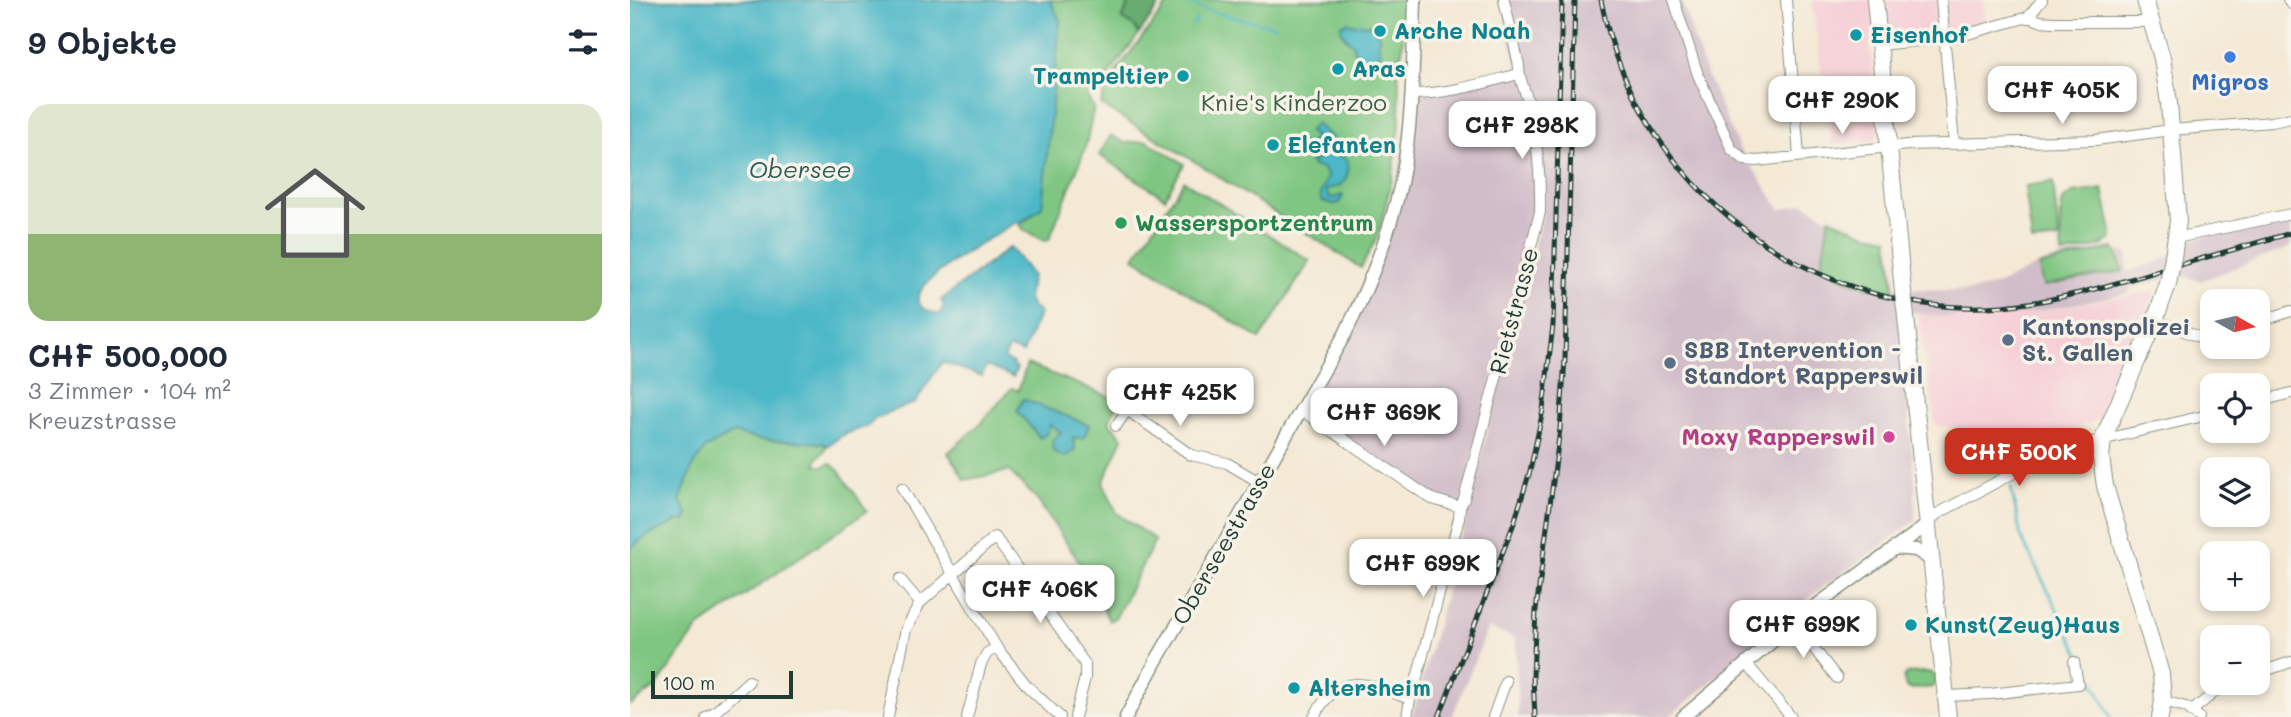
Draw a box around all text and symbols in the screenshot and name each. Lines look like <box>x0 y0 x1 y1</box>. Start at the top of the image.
place label: Arche Noah <box>1394 15 1530 45</box>
place label: Eisenhof <box>1870 19 1969 49</box>
text: 9 Objekte <box>28 22 177 62</box>
icon: filters <box>564 23 602 61</box>
marker: Arche Noah <box>1372 23 1388 39</box>
marker: Eisenhof <box>1848 27 1864 43</box>
marker: Migros <box>2222 49 2238 65</box>
place label: Aras <box>1352 53 1406 83</box>
place label: Trampeltier <box>1033 60 1169 90</box>
marker: Aras <box>1330 61 1346 77</box>
pin: CHF 405K <box>1990 66 2134 126</box>
place label: Migros <box>2191 66 2269 96</box>
marker: Trampeltier <box>1175 68 1191 84</box>
text: CHF 405K <box>2004 74 2120 104</box>
pin: CHF 290K <box>1770 76 1914 136</box>
text: CHF 290K <box>1784 84 1900 114</box>
park label: Knie's Kinderzoo <box>1201 87 1387 117</box>
pin: CHF 298K <box>1450 102 1594 161</box>
text: CHF 298K <box>1465 109 1579 139</box>
place label: Elefanten <box>1287 129 1396 159</box>
marker: Elefanten <box>1265 137 1281 153</box>
icon: home <box>252 150 378 276</box>
water label: Obersee <box>749 153 851 184</box>
place label: Wassersportzentrum <box>1135 207 1373 237</box>
marker: Wassersportzentrum <box>1113 215 1129 231</box>
street label: Rietstrasse <box>1482 244 1544 377</box>
north arrow <box>2200 289 2270 359</box>
map controls <box>2200 289 2270 695</box>
place label: Kantonspolizei St. Gallen <box>2022 311 2190 367</box>
marker: Kantonspolizei St. Gallen <box>2000 332 2016 348</box>
place label: SBB Intervention - Standort Rapperswil <box>1684 334 1923 390</box>
text: CHF 500,000 <box>28 335 228 375</box>
marker: SBB Intervention - Standort Rapperswil <box>1662 355 1678 371</box>
pin: CHF 425K <box>1108 368 1252 428</box>
button: locate <box>2200 373 2270 443</box>
text: 3 Zimmer · 104 m² <box>28 375 231 405</box>
text: CHF 425K <box>1123 376 1237 406</box>
pin: CHF 369K <box>1312 388 1456 448</box>
text: CHF 369K <box>1326 396 1442 426</box>
text: Kreuzstrasse <box>28 405 177 435</box>
place label: Moxy Rapperswil <box>1682 421 1875 451</box>
pin: CHF 500K <box>1947 428 2091 488</box>
marker: Moxy Rapperswil <box>1881 429 1897 445</box>
text: CHF 500K <box>1961 436 2077 466</box>
street label: Oberseestrasse <box>1165 457 1282 630</box>
button: layers <box>2200 457 2270 527</box>
pin: CHF 699K <box>1351 540 1495 599</box>
button: + <box>2200 541 2270 611</box>
text: CHF 699K <box>1365 547 1481 577</box>
pin: CHF 406K <box>968 566 1112 625</box>
text: CHF 406K <box>981 573 1099 603</box>
pin: CHF 699K <box>1731 600 1875 660</box>
text: CHF 699K <box>1745 608 1861 638</box>
place label: Kunst(Zeug)Haus <box>1925 609 2120 639</box>
marker: Kunst(Zeug)Haus <box>1903 617 1919 633</box>
button: − <box>2200 625 2270 695</box>
scale bar <box>651 668 793 700</box>
text: 100 m <box>662 670 715 695</box>
place label: Altersheim <box>1308 672 1431 702</box>
marker: Altersheim <box>1286 680 1302 696</box>

